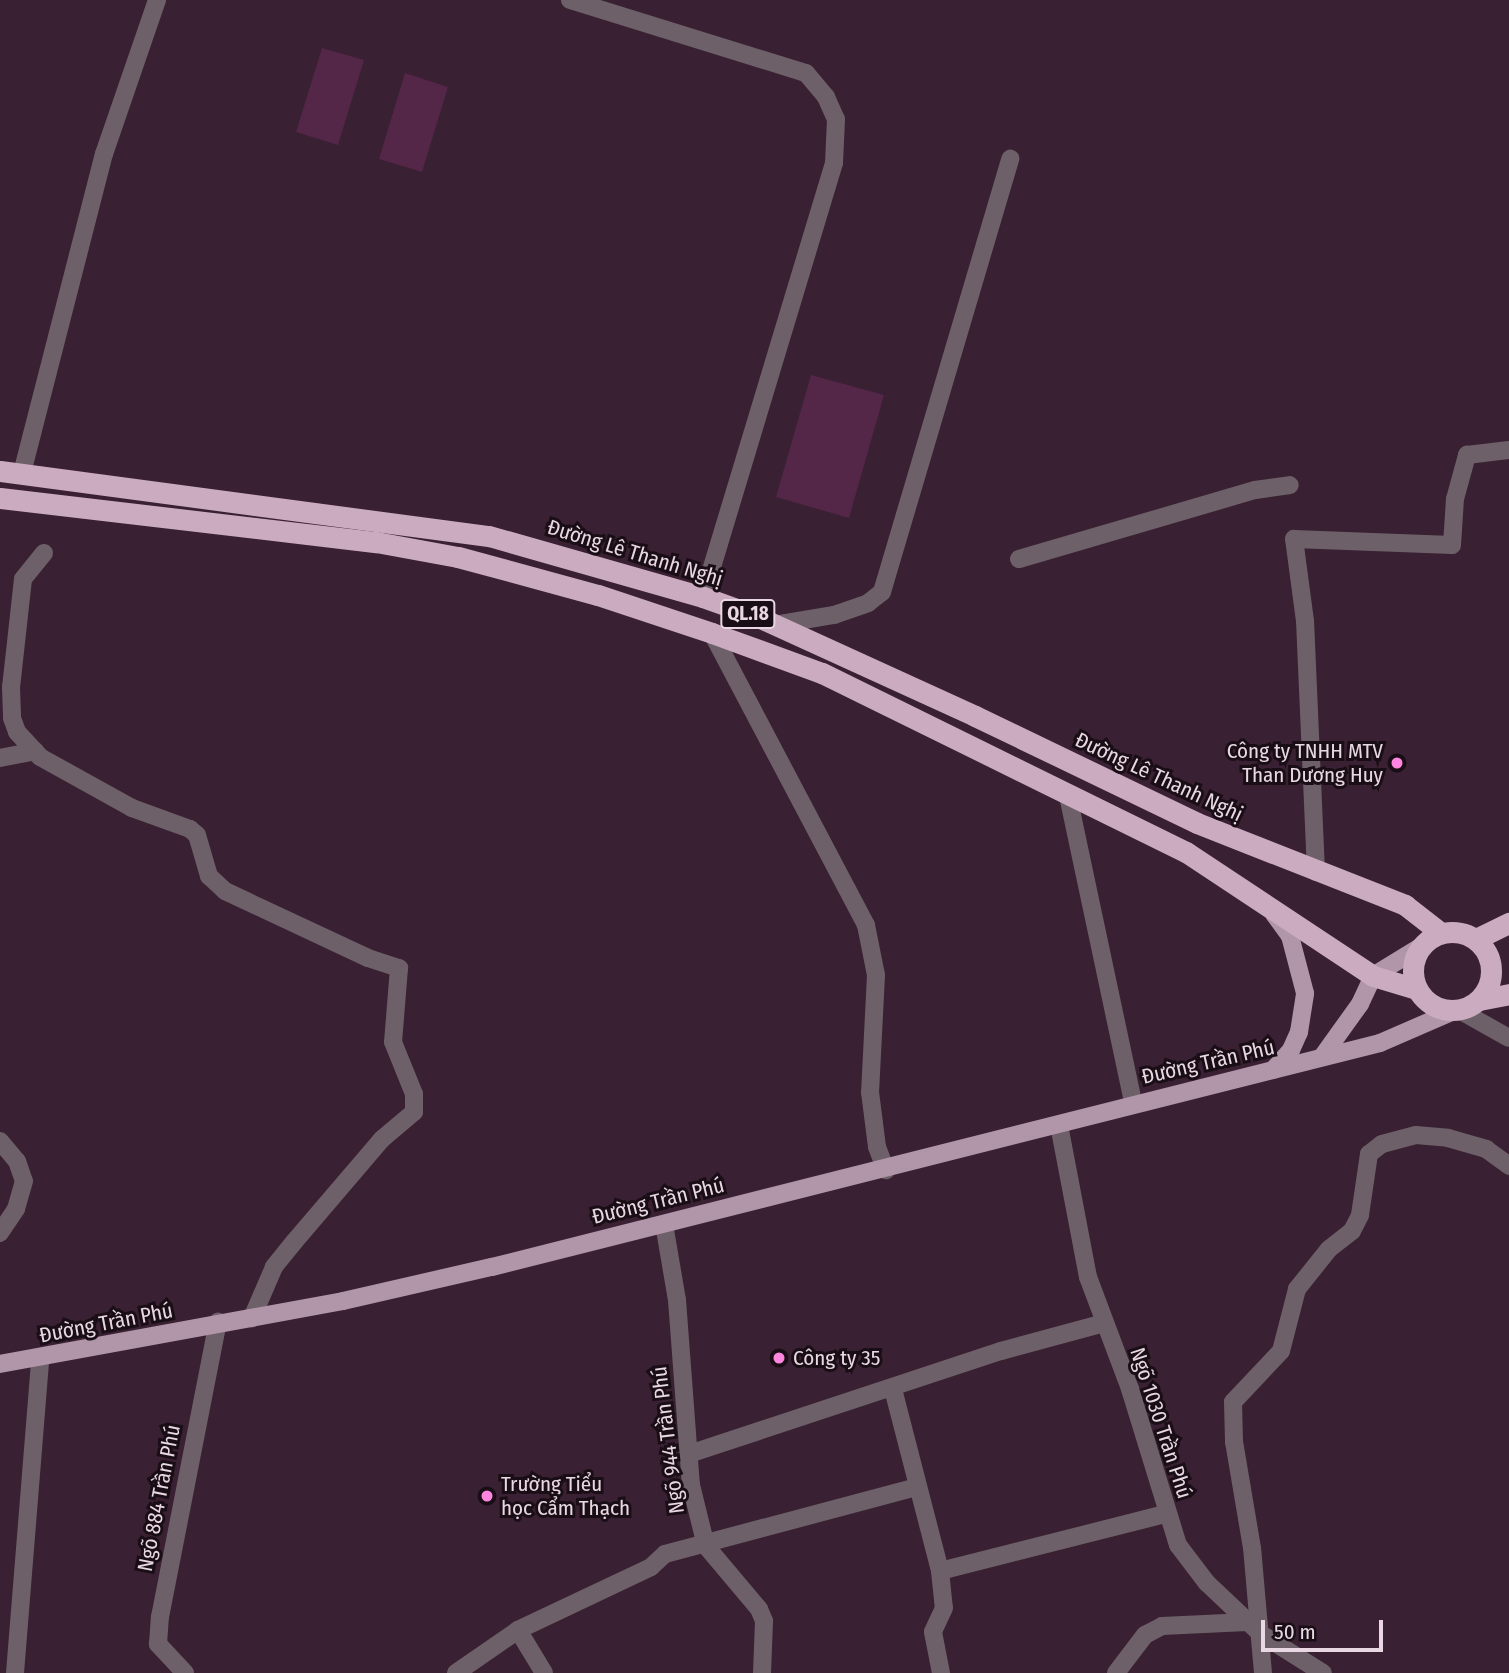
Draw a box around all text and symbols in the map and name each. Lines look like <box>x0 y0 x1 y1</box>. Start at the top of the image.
street label: Đường Lê Thanh Nghị <box>544 514 726 592</box>
road number: QL.18 <box>720 598 776 629</box>
street label: Đường Lê Thanh Nghị <box>1071 727 1247 827</box>
place label: Công ty TNHH MTV Than Dương Huy <box>1227 738 1383 788</box>
marker: Công ty TNHH MTV Than Dương Huy <box>1389 755 1405 771</box>
street label: Đường Trần Phú <box>1139 1034 1277 1090</box>
street label: Đường Trần Phú <box>589 1172 727 1230</box>
street label: Đường Trần Phú <box>37 1298 175 1348</box>
street label: Ngõ 1030 Trần Phú <box>1125 1344 1197 1502</box>
place label: Công ty 35 <box>793 1345 880 1371</box>
marker: Công ty 35 <box>771 1350 787 1366</box>
street label: Ngõ 944 Trần Phú <box>646 1365 690 1515</box>
street label: Ngõ 884 Trần Phú <box>132 1422 186 1574</box>
place label: Trường Tiểu học Cẩm Thạch <box>501 1471 630 1521</box>
marker: Trường Tiểu học Cẩm Thạch <box>479 1488 495 1504</box>
scale bar <box>1264 1606 1386 1650</box>
text: 50 m <box>1274 1619 1316 1645</box>

